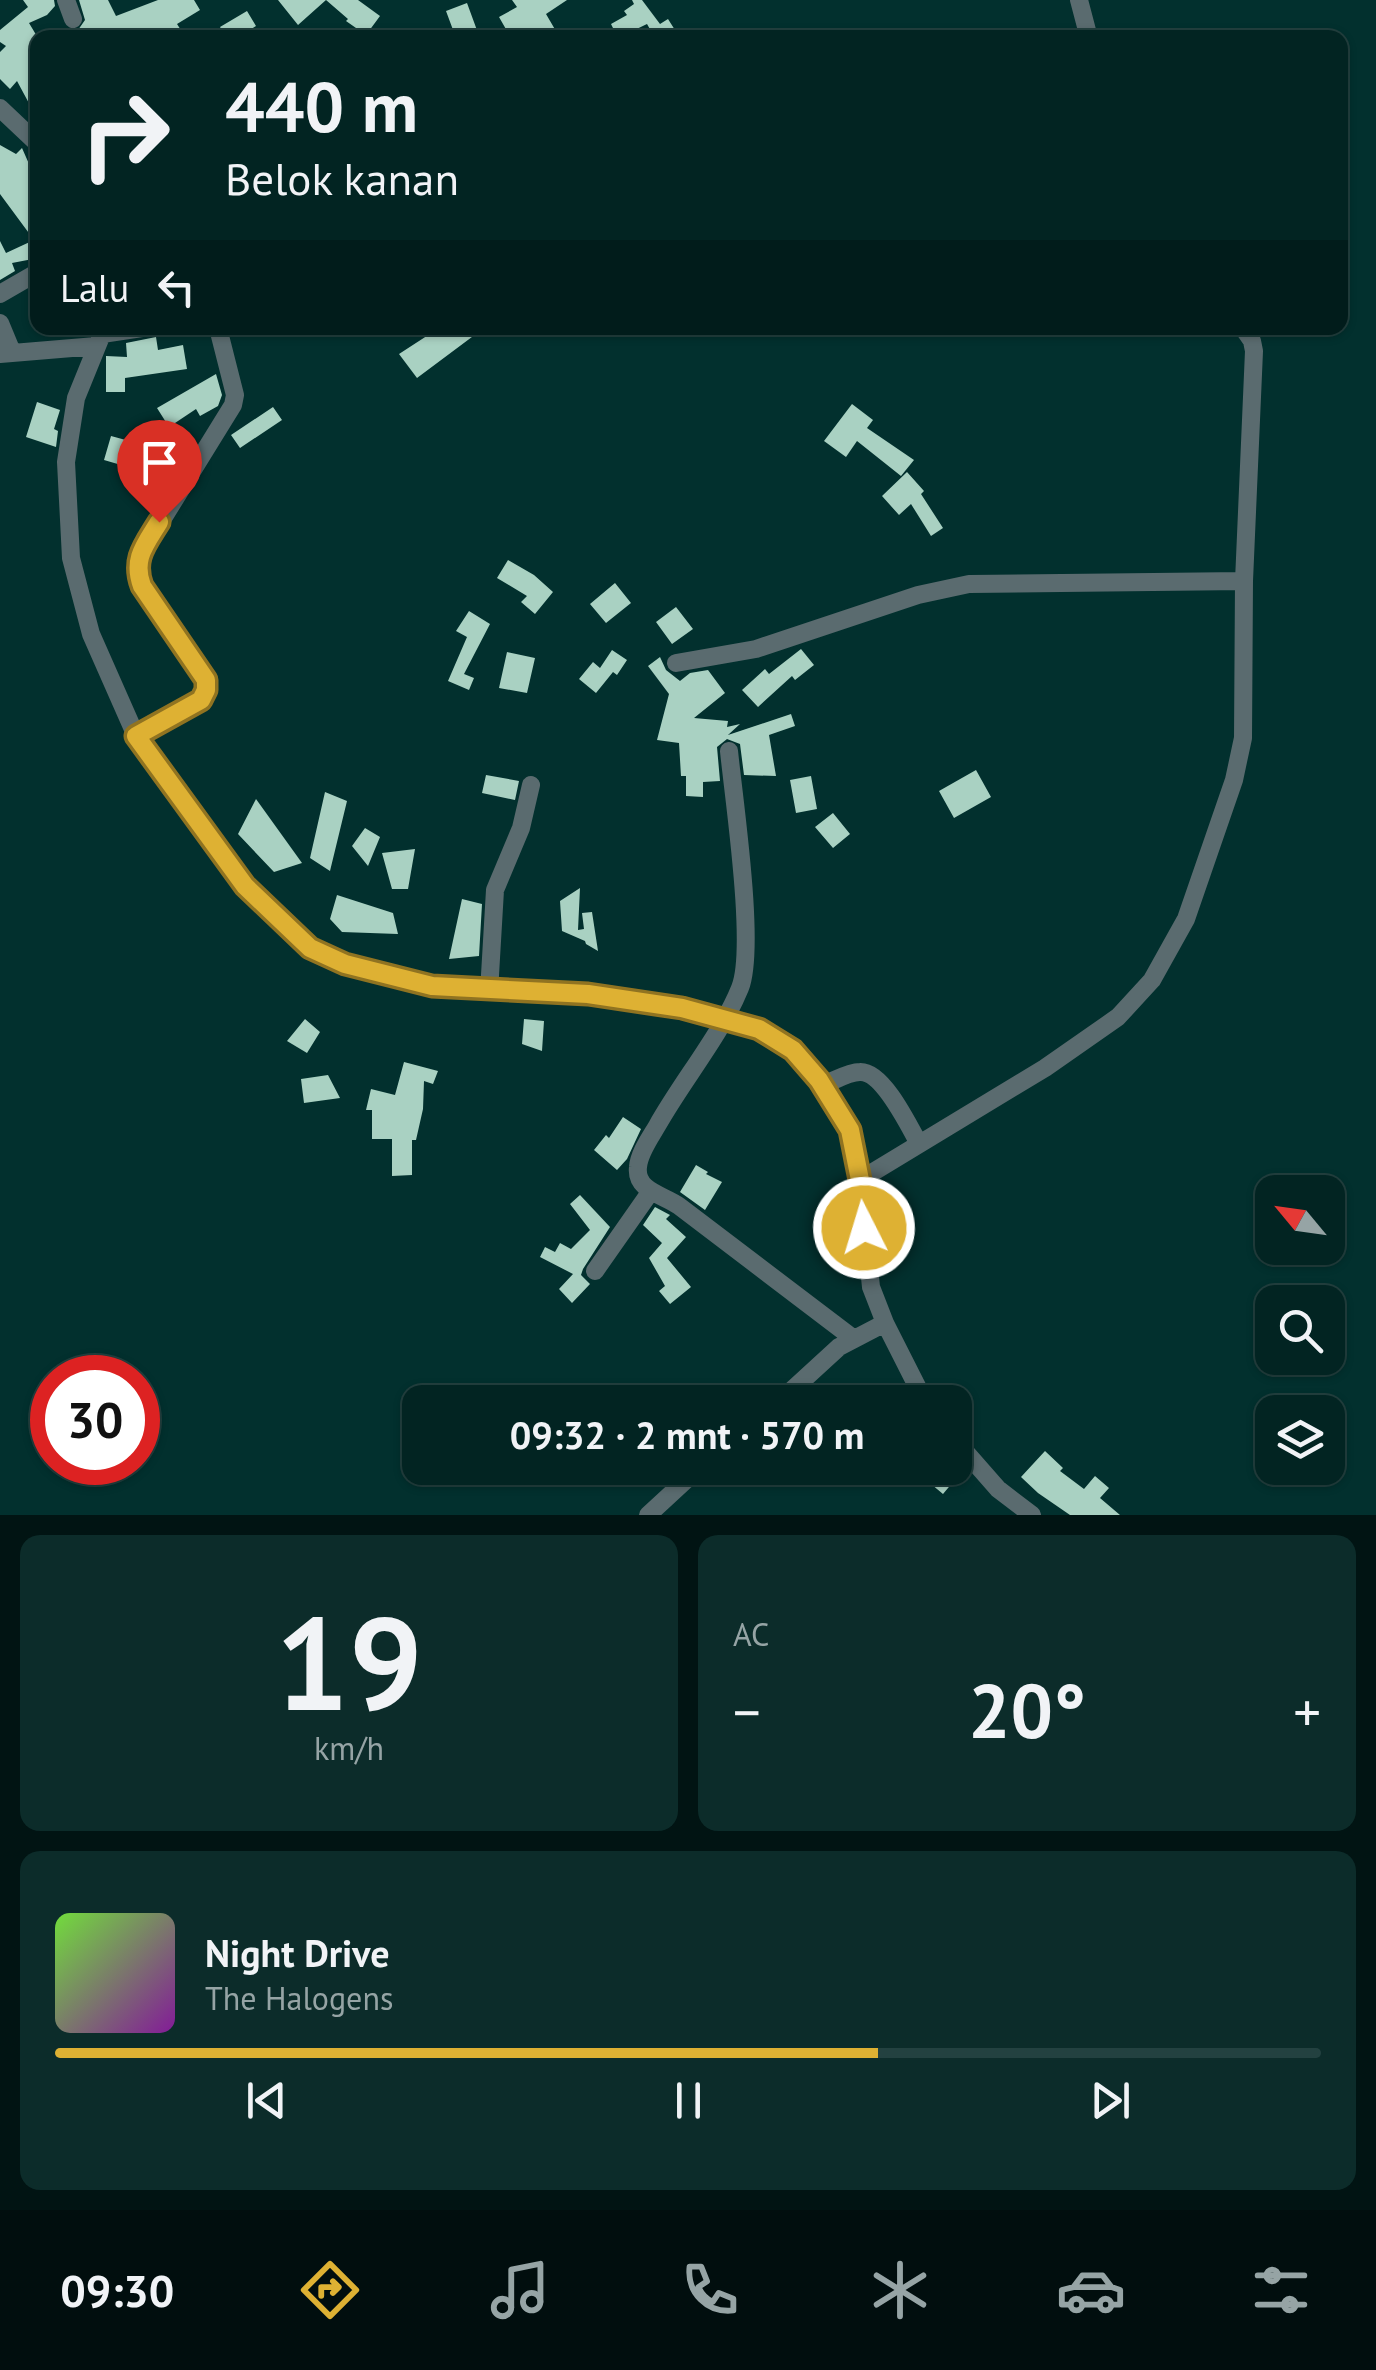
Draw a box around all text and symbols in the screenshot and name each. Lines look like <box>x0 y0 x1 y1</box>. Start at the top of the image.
text: 440 m <box>225 61 418 151</box>
icon: right <box>60 70 190 200</box>
text: Belok kanan <box>225 149 459 207</box>
icon: left <box>149 260 204 315</box>
text: Lalu <box>60 263 129 312</box>
pin <box>117 420 202 523</box>
icon: arrive <box>132 435 187 490</box>
north arrow <box>1255 1175 1345 1265</box>
map controls <box>1255 1175 1345 1485</box>
position arrow <box>812 1176 916 1280</box>
button: search <box>1255 1285 1345 1375</box>
speed limit sign: 30 <box>30 1355 160 1485</box>
button: layers <box>1255 1395 1345 1485</box>
text: 09:32 · 2 mnt · 570 m <box>510 1410 864 1459</box>
text: 19 <box>275 1578 423 1746</box>
text: AC <box>733 1613 769 1655</box>
text: 20° <box>968 1662 1086 1759</box>
text: − <box>733 1676 761 1747</box>
text: + <box>1293 1676 1321 1747</box>
text: km/h <box>314 1727 384 1769</box>
text: Night Drive <box>205 1928 389 1977</box>
text: The Halogens <box>205 1977 393 2019</box>
icon: previous <box>239 2073 294 2128</box>
icon: pause <box>661 2073 716 2128</box>
icon: next <box>1083 2073 1138 2128</box>
icon: directions <box>295 2255 365 2325</box>
icon: music <box>485 2255 555 2325</box>
icon: phone <box>675 2255 745 2325</box>
icon: climate <box>865 2255 935 2325</box>
icon: car <box>1056 2255 1126 2325</box>
icon: filters <box>1246 2255 1316 2325</box>
text: 09:30 <box>60 2261 174 2319</box>

